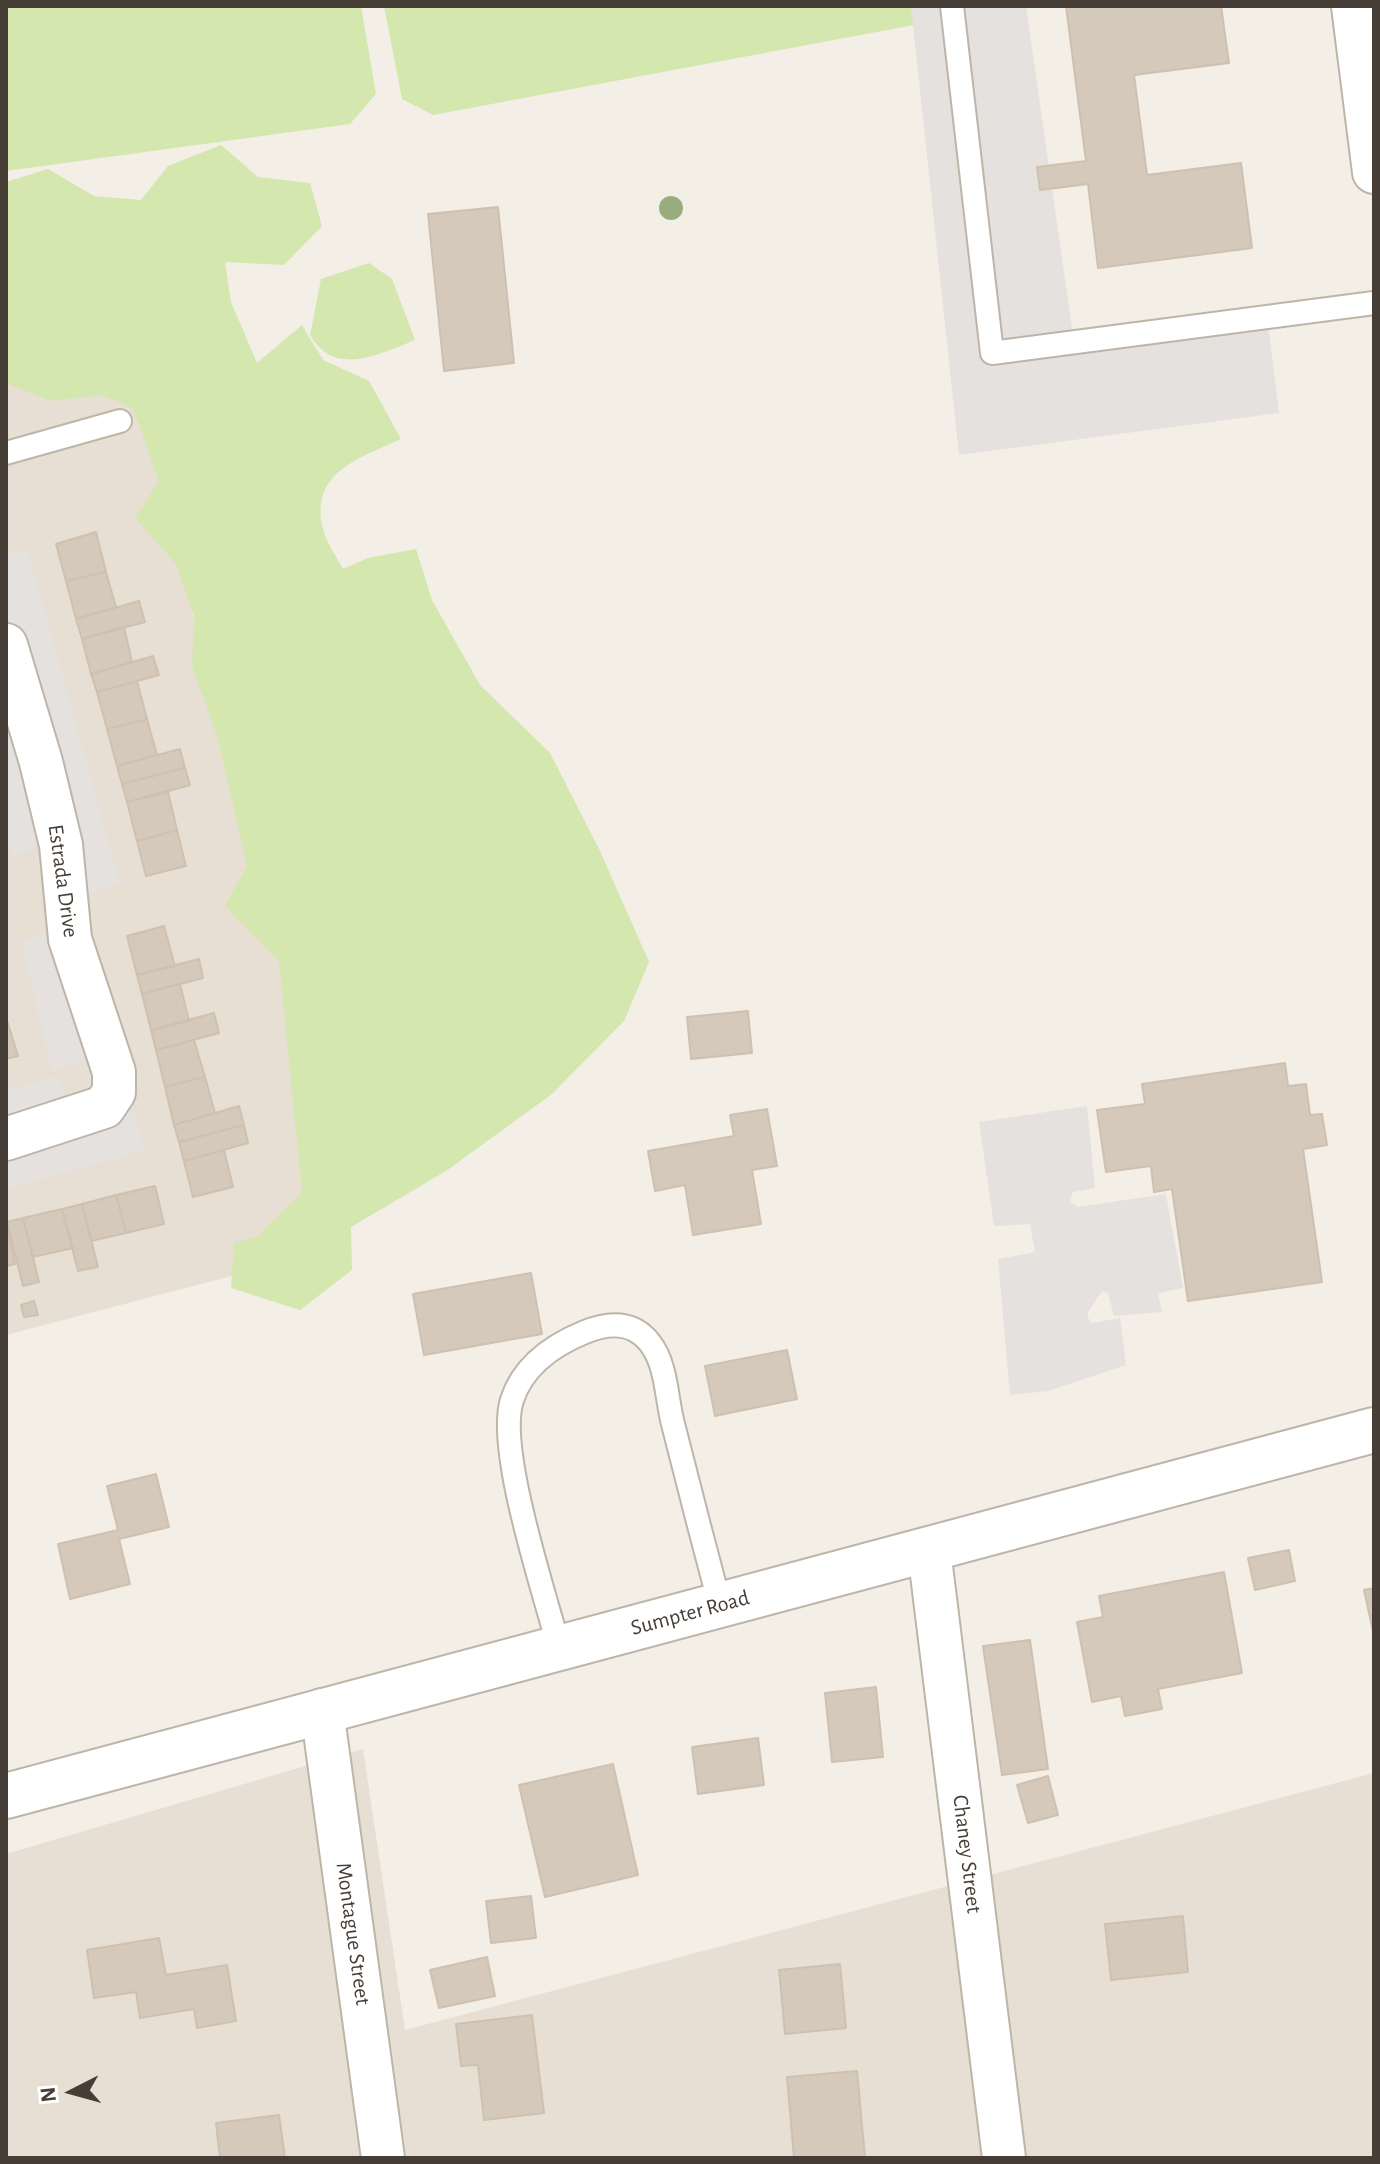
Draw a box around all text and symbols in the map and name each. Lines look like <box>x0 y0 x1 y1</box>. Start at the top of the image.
street label: Estrada Drive <box>42 823 84 939</box>
street label: Sumpter Road <box>628 1585 752 1641</box>
street label: Chaney Street <box>947 1793 987 1915</box>
street label: Montague Street <box>330 1861 376 2007</box>
north arrow <box>32 2052 112 2132</box>
text: N <box>36 2086 60 2103</box>

